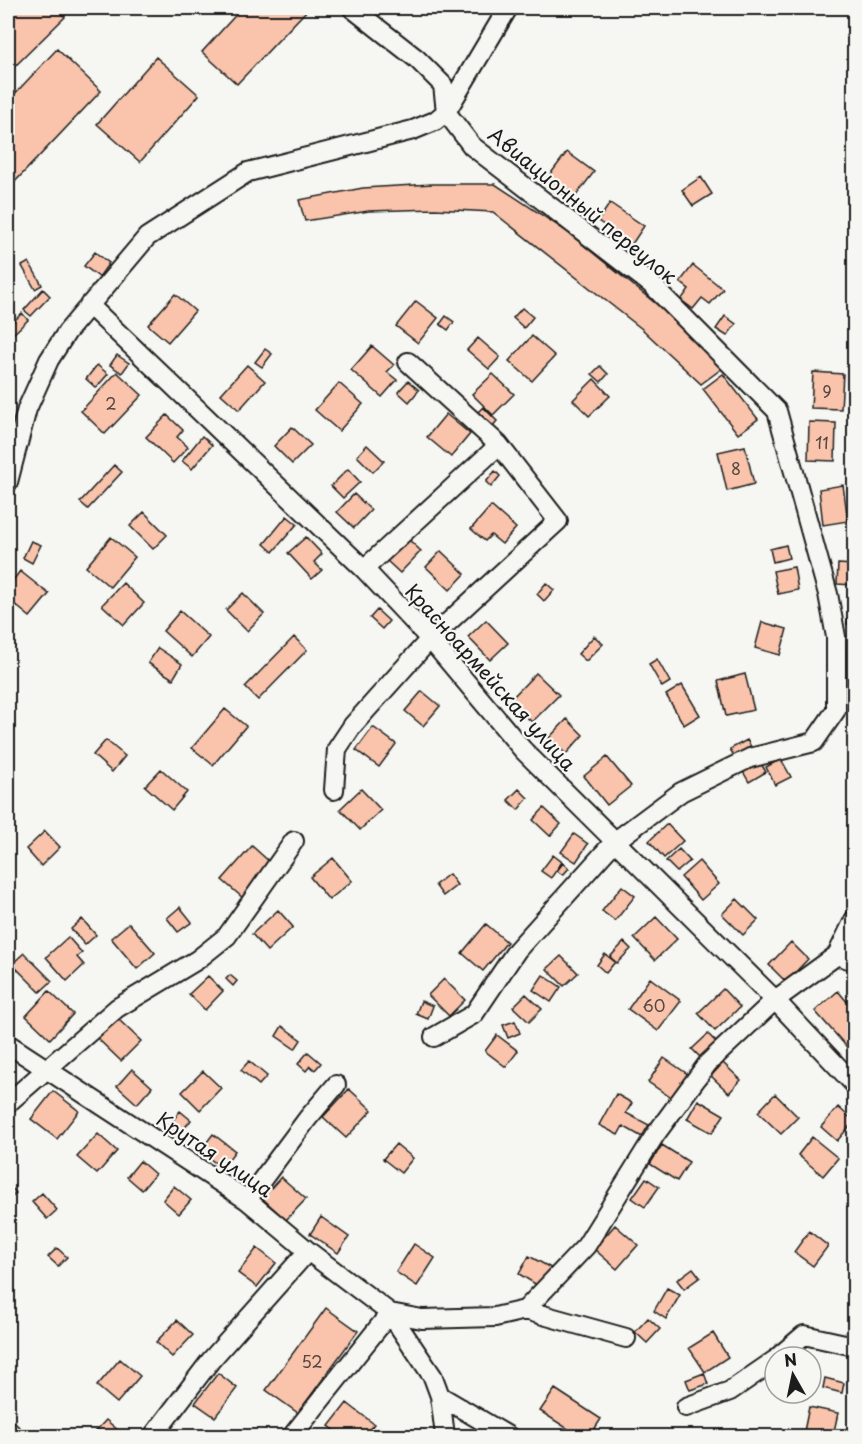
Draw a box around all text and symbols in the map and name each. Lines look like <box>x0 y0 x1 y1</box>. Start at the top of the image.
street label: Авиационный переулок <box>482 119 684 291</box>
house number: 9 <box>822 379 832 403</box>
house number: 2 <box>105 391 117 415</box>
house number: 11 <box>815 430 829 454</box>
house number: 8 <box>731 456 741 480</box>
street label: Красноармейская улица <box>399 577 584 778</box>
house number: 60 <box>643 993 665 1017</box>
street label: Крутая улица <box>151 1104 280 1204</box>
north arrow <box>763 1345 823 1405</box>
text: N <box>782 1346 799 1372</box>
house number: 52 <box>301 1349 323 1373</box>

